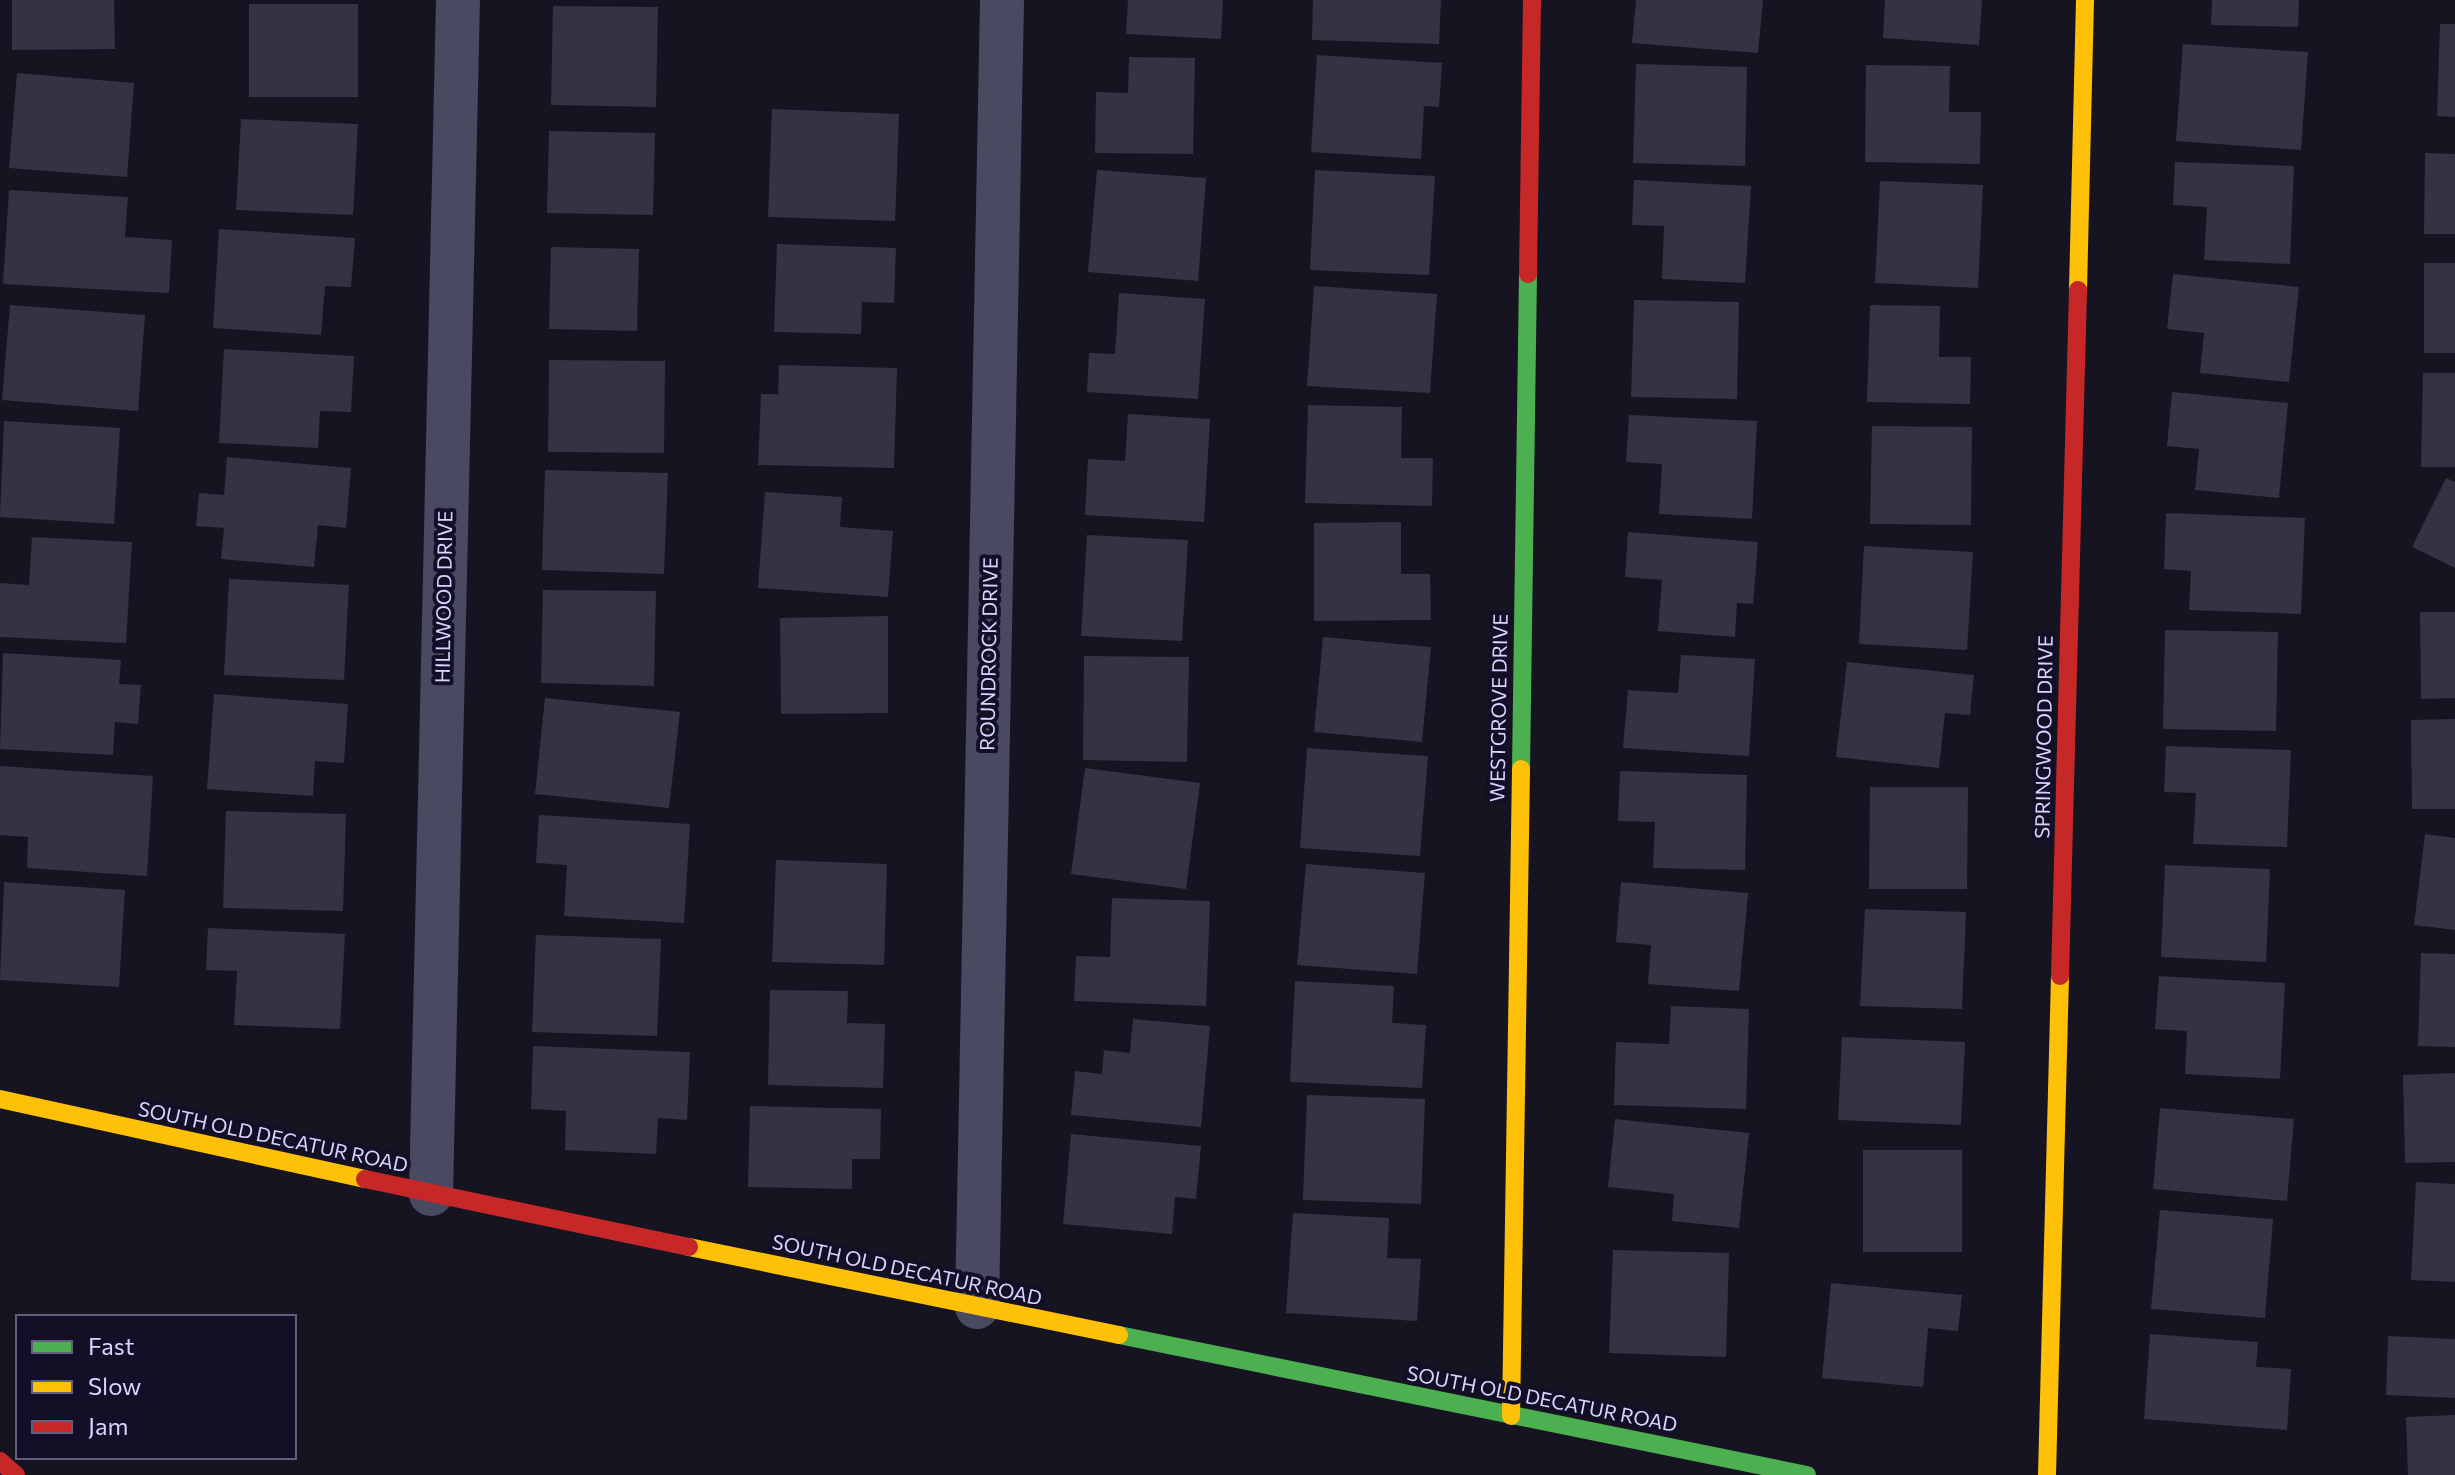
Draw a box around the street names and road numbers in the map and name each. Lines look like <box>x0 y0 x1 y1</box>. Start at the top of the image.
street label: HILLWOOD DRIVE <box>429 511 457 683</box>
street label: ROUNDROCK DRIVE <box>974 557 1002 751</box>
street label: WESTGROVE DRIVE <box>1484 614 1512 802</box>
street label: SPRINGWOOD DRIVE <box>2029 635 2057 839</box>
street label: SOUTH OLD DECATUR ROAD <box>136 1096 410 1176</box>
street label: SOUTH OLD DECATUR ROAD <box>770 1229 1044 1309</box>
street label: SOUTH OLD DECATUR ROAD <box>1405 1360 1679 1436</box>

